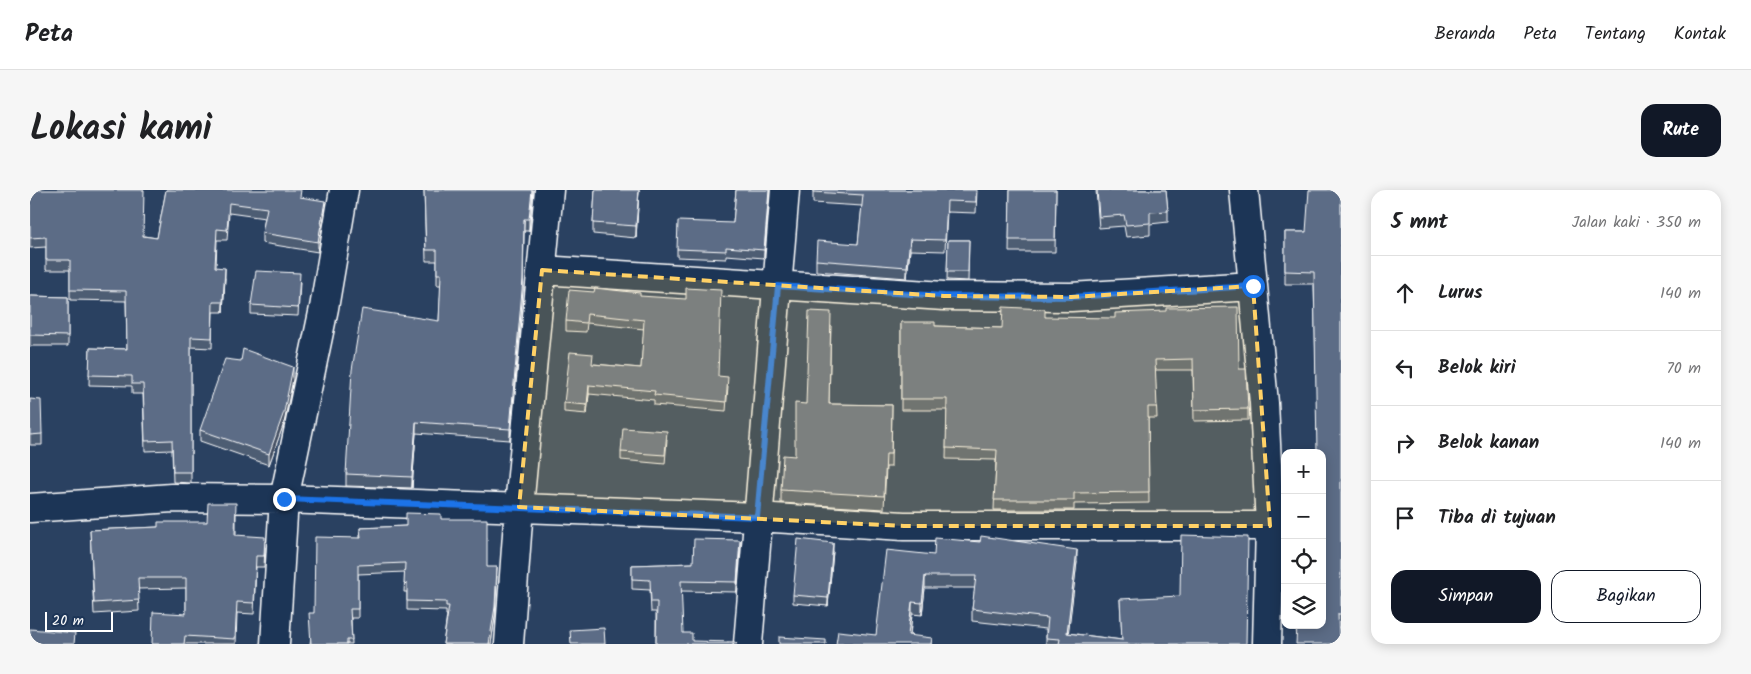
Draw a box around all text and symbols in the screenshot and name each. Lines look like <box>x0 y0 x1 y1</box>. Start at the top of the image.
text: Peta <box>25 15 73 54</box>
text: Beranda <box>1435 20 1496 49</box>
text: Peta <box>1524 20 1557 49</box>
text: Tentang <box>1585 20 1646 49</box>
text: Kontak <box>1674 20 1726 49</box>
text: Lokasi kami <box>30 102 212 158</box>
button: Rute <box>1641 104 1721 157</box>
text: 5 mnt <box>1391 206 1448 239</box>
text: Jalan kaki · 350 m <box>1572 210 1701 235</box>
route start <box>1242 275 1265 298</box>
text: Lurus <box>1438 278 1483 308</box>
icon: ahead <box>1391 279 1419 307</box>
text: 140 m <box>1660 281 1701 306</box>
text: Belok kiri <box>1438 353 1516 383</box>
icon: left <box>1391 354 1419 382</box>
text: 70 m <box>1666 356 1701 381</box>
text: Belok kanan <box>1438 428 1539 458</box>
icon: right <box>1391 429 1419 457</box>
text: 140 m <box>1660 431 1701 456</box>
map controls <box>1281 449 1326 629</box>
button: + <box>1281 449 1326 494</box>
route end <box>273 488 296 511</box>
button: − <box>1281 494 1326 539</box>
text: Tiba di tujuan <box>1438 503 1556 533</box>
icon: arrive <box>1391 504 1419 532</box>
button: locate <box>1281 539 1326 584</box>
button: Simpan <box>1391 570 1541 623</box>
button: Bagikan <box>1551 570 1701 623</box>
button: layers <box>1281 584 1326 629</box>
scale bar <box>45 609 112 632</box>
text: 20 m <box>52 610 84 632</box>

